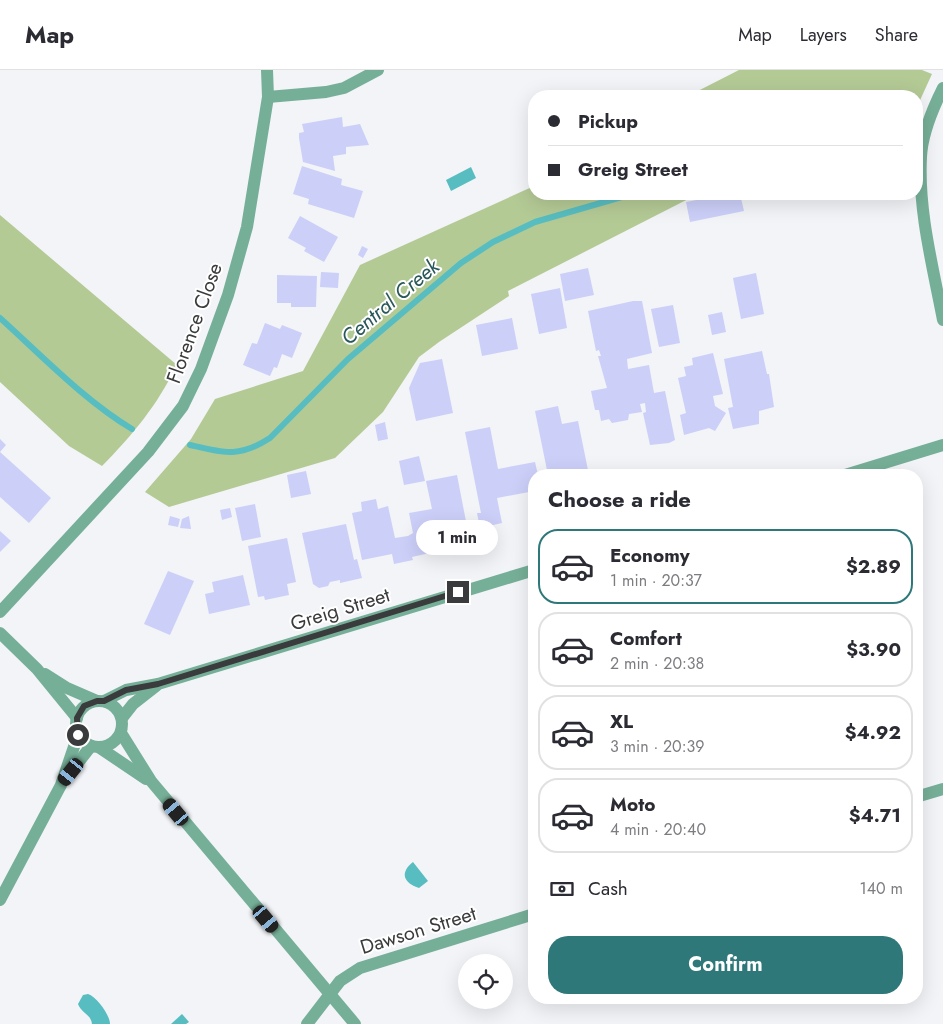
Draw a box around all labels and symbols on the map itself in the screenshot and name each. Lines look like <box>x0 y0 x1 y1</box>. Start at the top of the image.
water label: Central Creek <box>334 251 446 352</box>
street label: Florence Close <box>159 259 230 387</box>
callout: 1 min <box>417 520 499 554</box>
street label: Greig Street <box>287 581 394 638</box>
route end <box>447 581 469 603</box>
route start <box>67 724 89 746</box>
car <box>55 756 86 788</box>
car <box>160 796 191 828</box>
street label: Dawson Street <box>357 899 480 962</box>
car <box>250 903 281 935</box>

